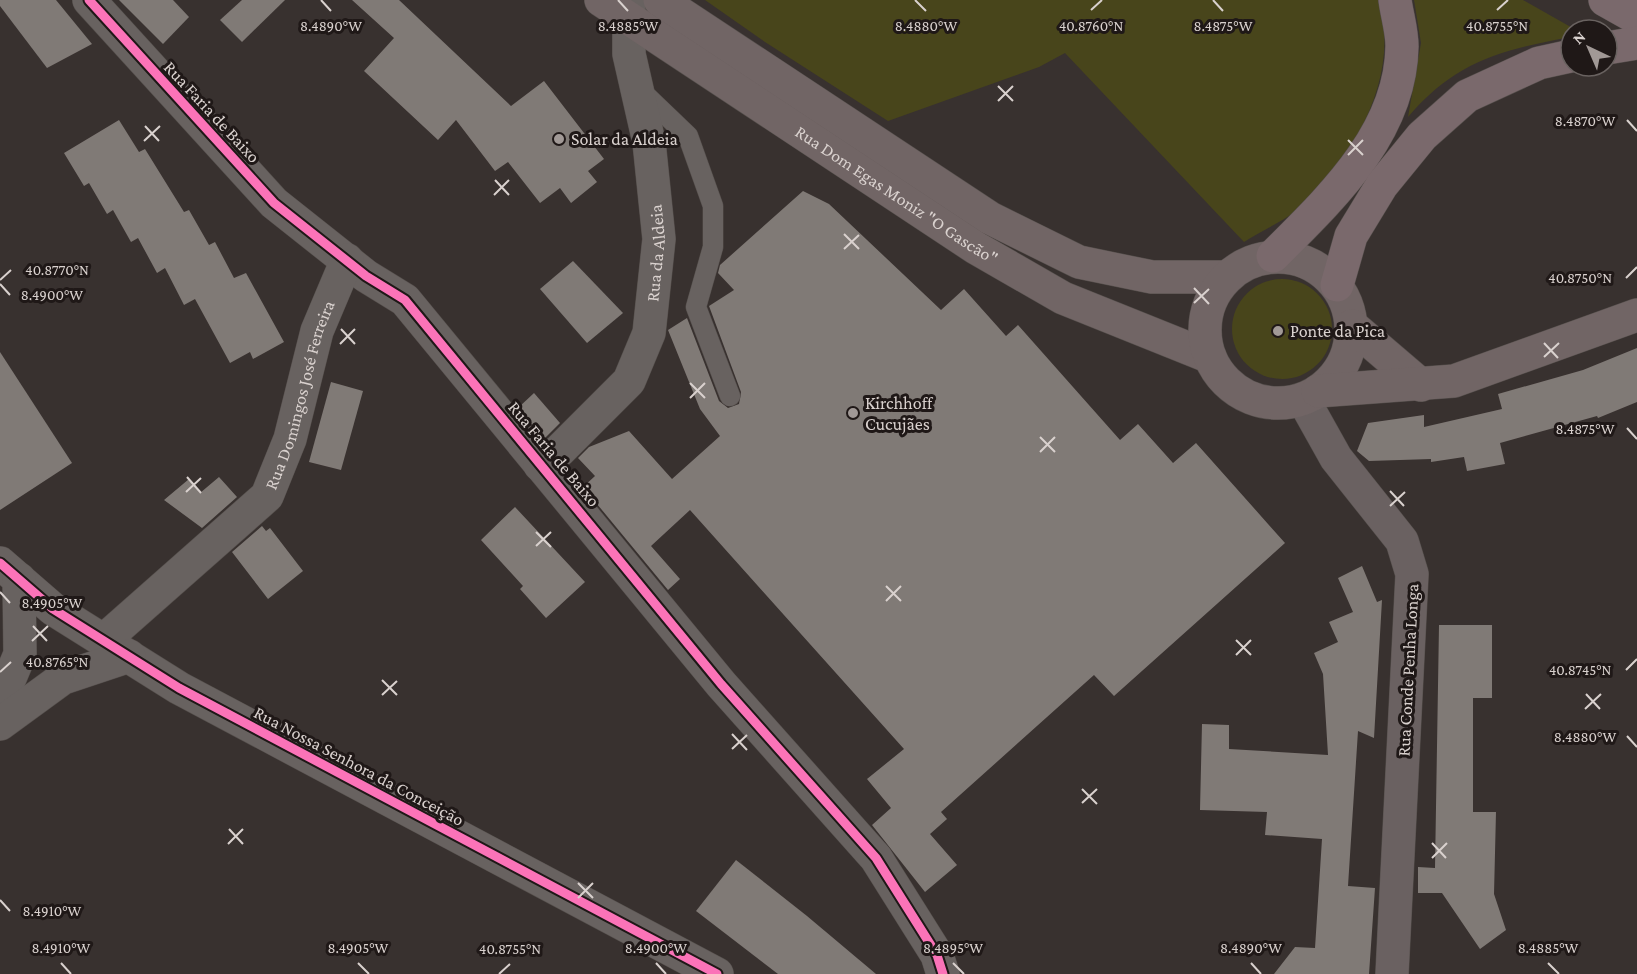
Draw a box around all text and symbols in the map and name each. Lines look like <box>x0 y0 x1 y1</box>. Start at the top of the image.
text: 8.4890°W <box>300 18 362 34</box>
text: 8.4885°W <box>598 18 659 34</box>
text: 8.4880°W <box>895 18 957 34</box>
text: 40.8760°N <box>1059 18 1123 34</box>
text: 8.4875°W <box>1194 18 1253 34</box>
text: 40.8755°N <box>1466 18 1528 34</box>
north arrow <box>1559 18 1619 78</box>
text: N <box>1569 28 1589 47</box>
street label: Rua Faria de Baixo <box>160 57 264 167</box>
text: 8.4870°W <box>1555 113 1615 129</box>
street label: Rua Dom Egas Moniz "O Gascão" <box>792 121 1001 268</box>
place label: Solar da Aldeia <box>571 129 678 149</box>
marker: Solar da Aldeia <box>552 132 566 146</box>
street label: Rua da Aldeia <box>642 203 669 303</box>
text: 40.8770°N <box>25 262 89 278</box>
text: 40.8750°N <box>1548 270 1612 286</box>
text: 8.4900°W <box>21 287 83 303</box>
street label: Rua Domingos José Ferreira <box>261 297 339 492</box>
place label: Ponte da Pica <box>1290 321 1385 341</box>
marker: Ponte da Pica <box>1271 324 1285 338</box>
place label: Kirchhoff Cucujães <box>865 393 934 435</box>
street label: Rua Faria de Baixo <box>504 397 604 511</box>
marker: Kirchhoff Cucujães <box>846 406 860 420</box>
text: 8.4875°W <box>1556 421 1615 437</box>
street label: Rua Conde Penha Longa <box>1393 583 1423 757</box>
text: 8.4905°W <box>22 595 83 611</box>
text: 40.8765°N <box>26 654 89 670</box>
text: 40.8745°N <box>1549 662 1611 678</box>
street label: Rua Nossa Senhora da Conceição <box>251 702 467 830</box>
text: 8.4880°W <box>1554 729 1616 745</box>
text: 8.4910°W <box>23 903 82 919</box>
text: 8.4910°W <box>32 940 91 956</box>
text: 8.4905°W <box>328 940 389 956</box>
text: 8.4900°W <box>625 940 687 956</box>
text: 8.4895°W <box>923 940 983 956</box>
text: 8.4890°W <box>1220 940 1282 956</box>
text: 8.4885°W <box>1518 940 1579 956</box>
text: 40.8755°N <box>479 941 541 957</box>

